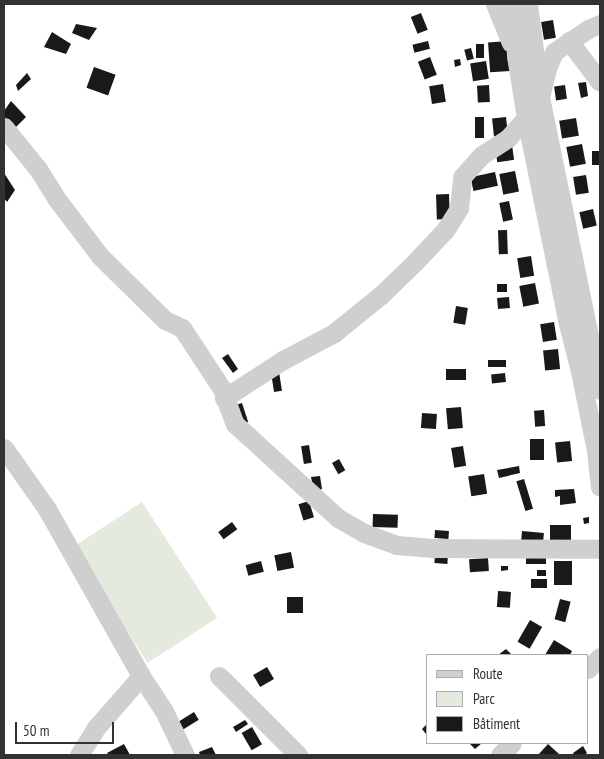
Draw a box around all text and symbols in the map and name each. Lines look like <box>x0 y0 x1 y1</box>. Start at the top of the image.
legend <box>426 654 589 744</box>
text: Route <box>473 664 503 683</box>
text: Parc <box>473 689 495 708</box>
scale bar <box>18 712 116 744</box>
text: Bâtiment <box>473 714 520 733</box>
text: 50 m <box>23 721 49 740</box>

